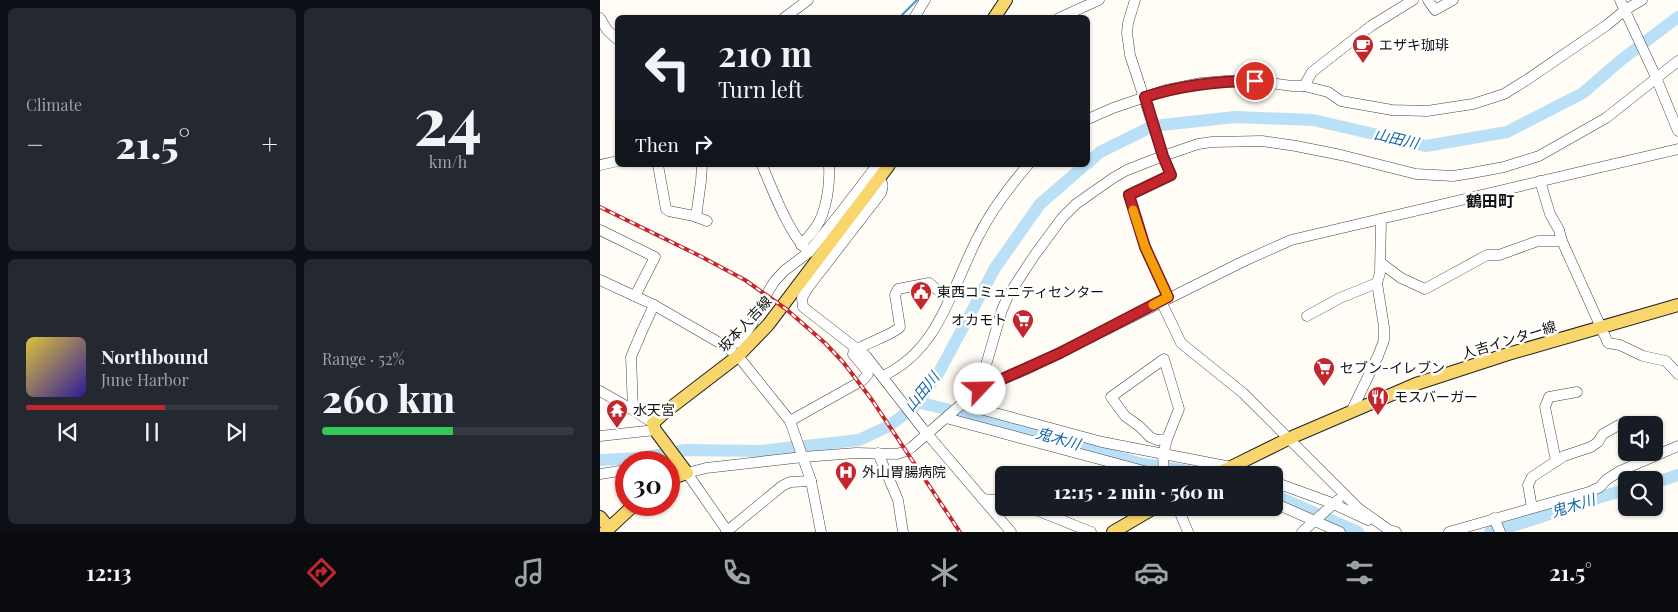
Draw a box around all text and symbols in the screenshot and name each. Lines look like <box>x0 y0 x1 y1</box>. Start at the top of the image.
text: 210 m <box>718 29 812 76</box>
cafe icon: エザキ珈琲 <box>1351 33 1375 64</box>
icon: left <box>635 35 700 100</box>
place label: エザキ珈琲 <box>1379 35 1449 54</box>
pin <box>1234 60 1276 102</box>
icon: arrive <box>1241 67 1269 95</box>
text: Turn left <box>718 74 803 104</box>
text: 24 <box>414 75 482 161</box>
text: Climate <box>26 94 82 115</box>
text: 21.5° <box>116 118 190 169</box>
water label: 山田川 <box>1372 123 1422 153</box>
text: − <box>26 125 44 162</box>
text: + <box>262 125 278 162</box>
icon: right <box>689 130 717 158</box>
text: Then <box>635 131 679 157</box>
text: km/h <box>429 151 467 172</box>
district label: 鶴田町 <box>1466 190 1514 211</box>
public building icon: 東西コミュニティセンター <box>909 280 933 311</box>
place label: 東西コミュニティセンター <box>937 282 1104 301</box>
street label: 坂本人吉線 <box>714 292 775 356</box>
supermarket icon: オカモト <box>1011 308 1035 339</box>
place label: オカモト <box>951 310 1007 329</box>
street label: 人吉インター線 <box>1459 316 1558 363</box>
text: Northbound <box>101 343 209 369</box>
text: Range · 52% <box>322 348 404 369</box>
supermarket icon: セブン-イレブン <box>1312 356 1336 387</box>
place label: セブン-イレブン <box>1340 358 1445 377</box>
position arrow <box>953 362 1005 414</box>
water label: 山田川 <box>899 366 944 415</box>
text: June Harbor <box>101 369 189 390</box>
text: 260 km <box>322 372 455 423</box>
restaurant icon: モスバーガー <box>1366 385 1390 416</box>
place label: モスバーガー <box>1394 387 1478 406</box>
temple icon: 水天宮 <box>605 398 629 429</box>
place label: 水天宮 <box>633 400 675 419</box>
map controls <box>1618 416 1663 516</box>
button: sound <box>1618 416 1663 461</box>
icon: previous <box>54 418 82 446</box>
icon: pause <box>138 418 166 446</box>
icon: next <box>222 418 250 446</box>
water label: 鬼木川 <box>1034 422 1085 454</box>
speed limit sign: 30 <box>615 451 680 516</box>
hospital icon: 外山胃腸病院 <box>834 460 858 491</box>
place label: 外山胃腸病院 <box>862 462 946 481</box>
button: search <box>1618 471 1663 516</box>
text: 12:15 · 2 min · 560 m <box>1054 478 1224 504</box>
water label: 鬼木川 <box>1548 488 1599 521</box>
icon: directions <box>304 555 339 590</box>
icon: music <box>512 555 547 590</box>
icon: phone <box>719 555 754 590</box>
icon: climate <box>927 555 962 590</box>
icon: car <box>1134 555 1169 590</box>
icon: filters <box>1342 555 1377 590</box>
text: 12:13 <box>86 557 132 587</box>
text: 21.5° <box>1549 557 1592 587</box>

